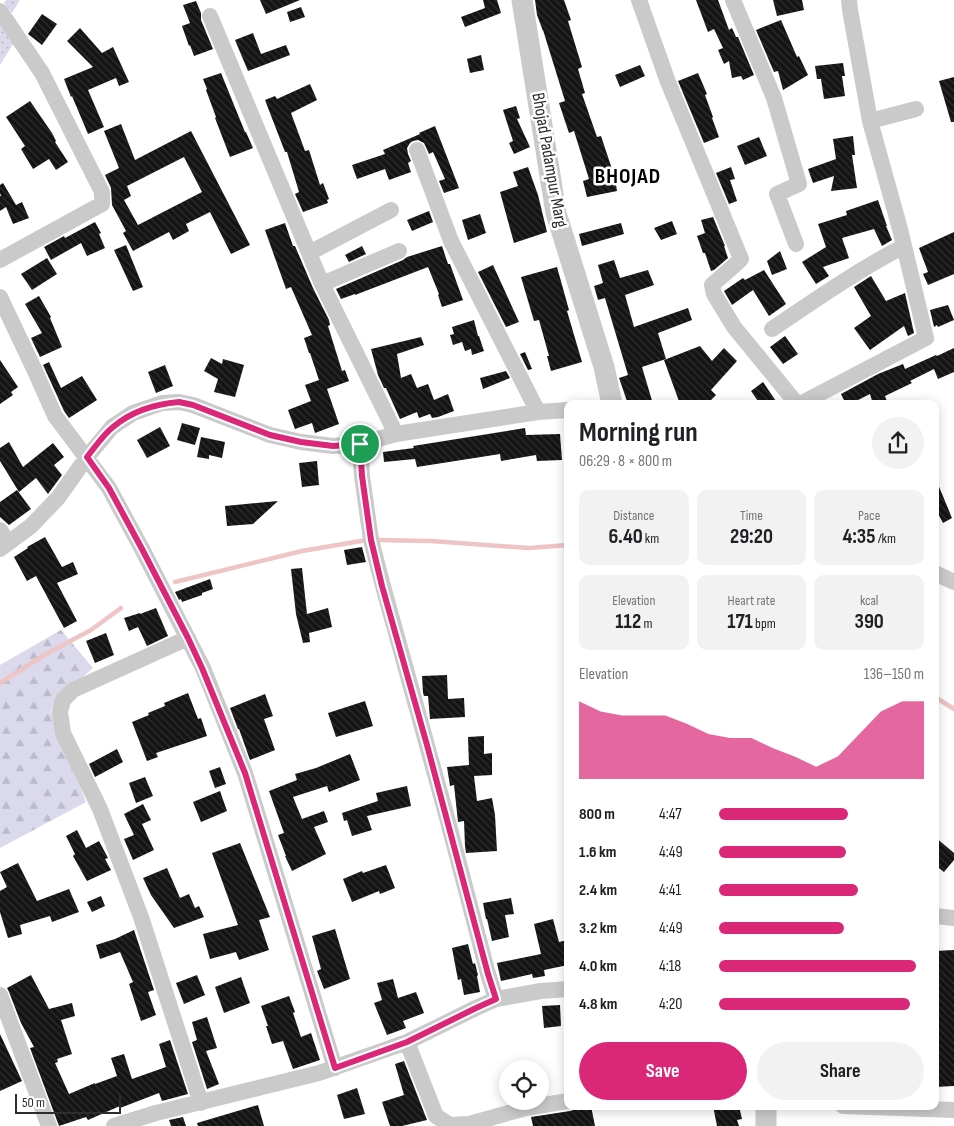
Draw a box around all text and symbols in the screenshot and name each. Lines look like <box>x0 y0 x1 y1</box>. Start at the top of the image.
street label: Bhojad Padampur Marg <box>527 91 572 229</box>
district label: BHOJAD <box>595 163 661 190</box>
text: Morning run <box>579 416 698 449</box>
button: share <box>872 417 924 469</box>
pin <box>339 423 381 465</box>
icon: arrive <box>346 430 374 458</box>
text: 06:29 · 8 × 800 m <box>579 452 672 471</box>
text: Distance <box>613 507 654 524</box>
text: Time <box>740 507 763 524</box>
text: Pace <box>858 507 880 524</box>
text: 6.40 <box>608 524 643 549</box>
text: 29:20 <box>730 524 773 549</box>
text: 4:35 <box>842 524 875 549</box>
text: km <box>643 530 659 547</box>
text: /km <box>875 530 896 547</box>
text: Elevation <box>612 592 655 609</box>
text: Heart rate <box>728 592 775 609</box>
text: kcal <box>860 592 878 609</box>
text: 112 <box>615 609 641 634</box>
text: 171 <box>727 609 753 634</box>
text: 390 <box>854 609 884 634</box>
text: m <box>641 615 652 632</box>
text: bpm <box>753 615 776 632</box>
text: Elevation <box>579 665 628 684</box>
text: 136–150 m <box>864 665 924 684</box>
text: 800 m <box>579 805 615 824</box>
text: 4:47 <box>659 805 682 824</box>
text: 1.6 km <box>579 843 616 862</box>
text: 4:49 <box>659 843 683 862</box>
text: 2.4 km <box>579 881 617 900</box>
text: 4:41 <box>659 881 681 900</box>
text: 3.2 km <box>579 919 617 938</box>
text: 4:49 <box>659 919 683 938</box>
text: 4.0 km <box>579 957 617 976</box>
text: 4:18 <box>659 957 681 976</box>
text: 4.8 km <box>579 995 617 1014</box>
text: 4:20 <box>659 995 682 1014</box>
button: Save <box>579 1042 747 1100</box>
button: Share <box>757 1042 924 1100</box>
map controls <box>499 1060 549 1110</box>
button: locate <box>499 1060 549 1110</box>
scale bar <box>15 1091 121 1114</box>
text: 50 m <box>22 1094 45 1111</box>

